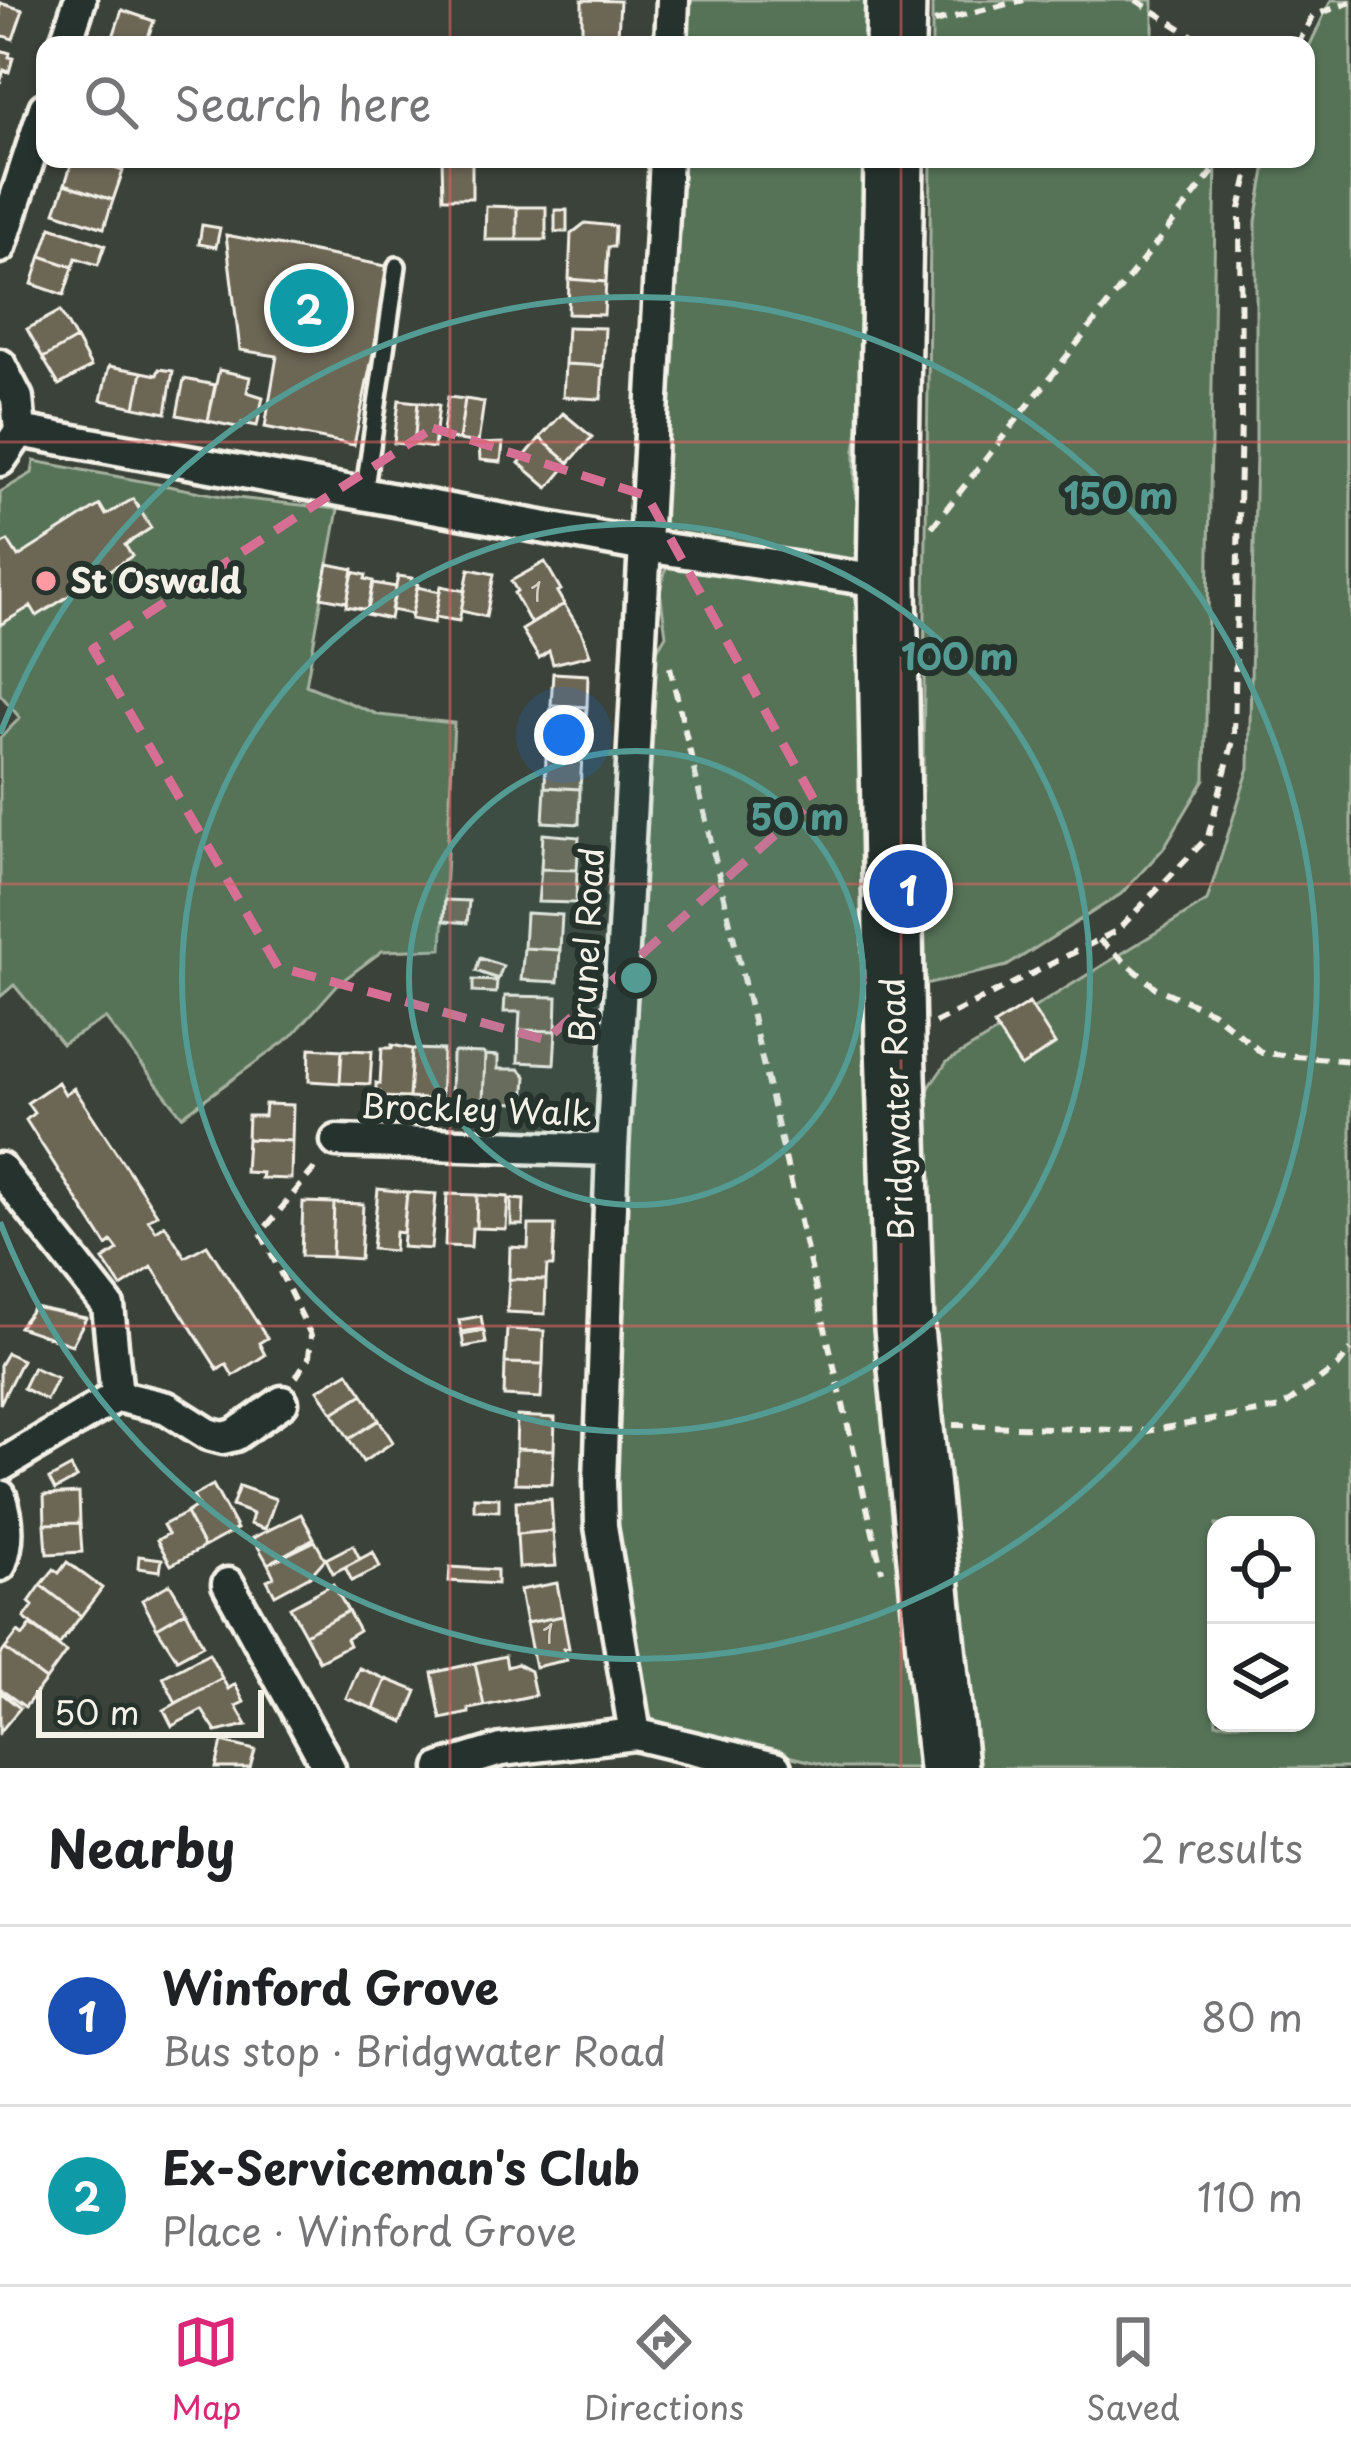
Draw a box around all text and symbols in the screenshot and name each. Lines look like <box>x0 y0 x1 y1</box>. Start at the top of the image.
search box <box>36 36 1315 168</box>
text: Search here <box>174 68 431 136</box>
icon: search <box>78 69 144 135</box>
pin: 2 <box>270 263 348 353</box>
text: 150 m <box>1063 467 1173 521</box>
place label: St Oswald <box>70 554 241 604</box>
marker: St Oswald <box>33 568 59 594</box>
house number: 1 <box>530 570 542 611</box>
text: 100 m <box>901 628 1013 682</box>
your location <box>534 705 594 765</box>
text: 50 m <box>750 788 844 842</box>
pin: 1 <box>869 844 947 934</box>
street label: Brunel Road <box>555 846 615 1044</box>
centre of rings <box>615 957 657 999</box>
street label: Bridgwater Road <box>865 977 925 1241</box>
street label: Brockley Walk <box>360 1079 593 1137</box>
map controls <box>1207 1516 1315 1732</box>
button: locate <box>1207 1516 1315 1624</box>
house number: 1 <box>542 1612 554 1653</box>
button: layers <box>1207 1624 1315 1732</box>
scale bar <box>36 1684 264 1737</box>
text: 50 m <box>54 1686 140 1736</box>
text: Nearby <box>48 1808 235 1885</box>
text: 2 results <box>1141 1817 1303 1876</box>
text: Winford Grove <box>162 1952 499 2020</box>
text: 1 <box>78 1986 96 2045</box>
text: 80 m <box>1201 1986 1303 2045</box>
text: Bus stop · Bridgwater Road <box>162 2020 666 2079</box>
text: Ex-Serviceman's Club <box>162 2132 640 2200</box>
text: 2 <box>73 2166 101 2225</box>
text: 110 m <box>1197 2166 1303 2225</box>
text: Place · Winford Grove <box>162 2200 577 2259</box>
tab: Map <box>171 2309 242 2431</box>
tab: Directions <box>584 2309 744 2431</box>
tab: Saved <box>1086 2309 1180 2431</box>

